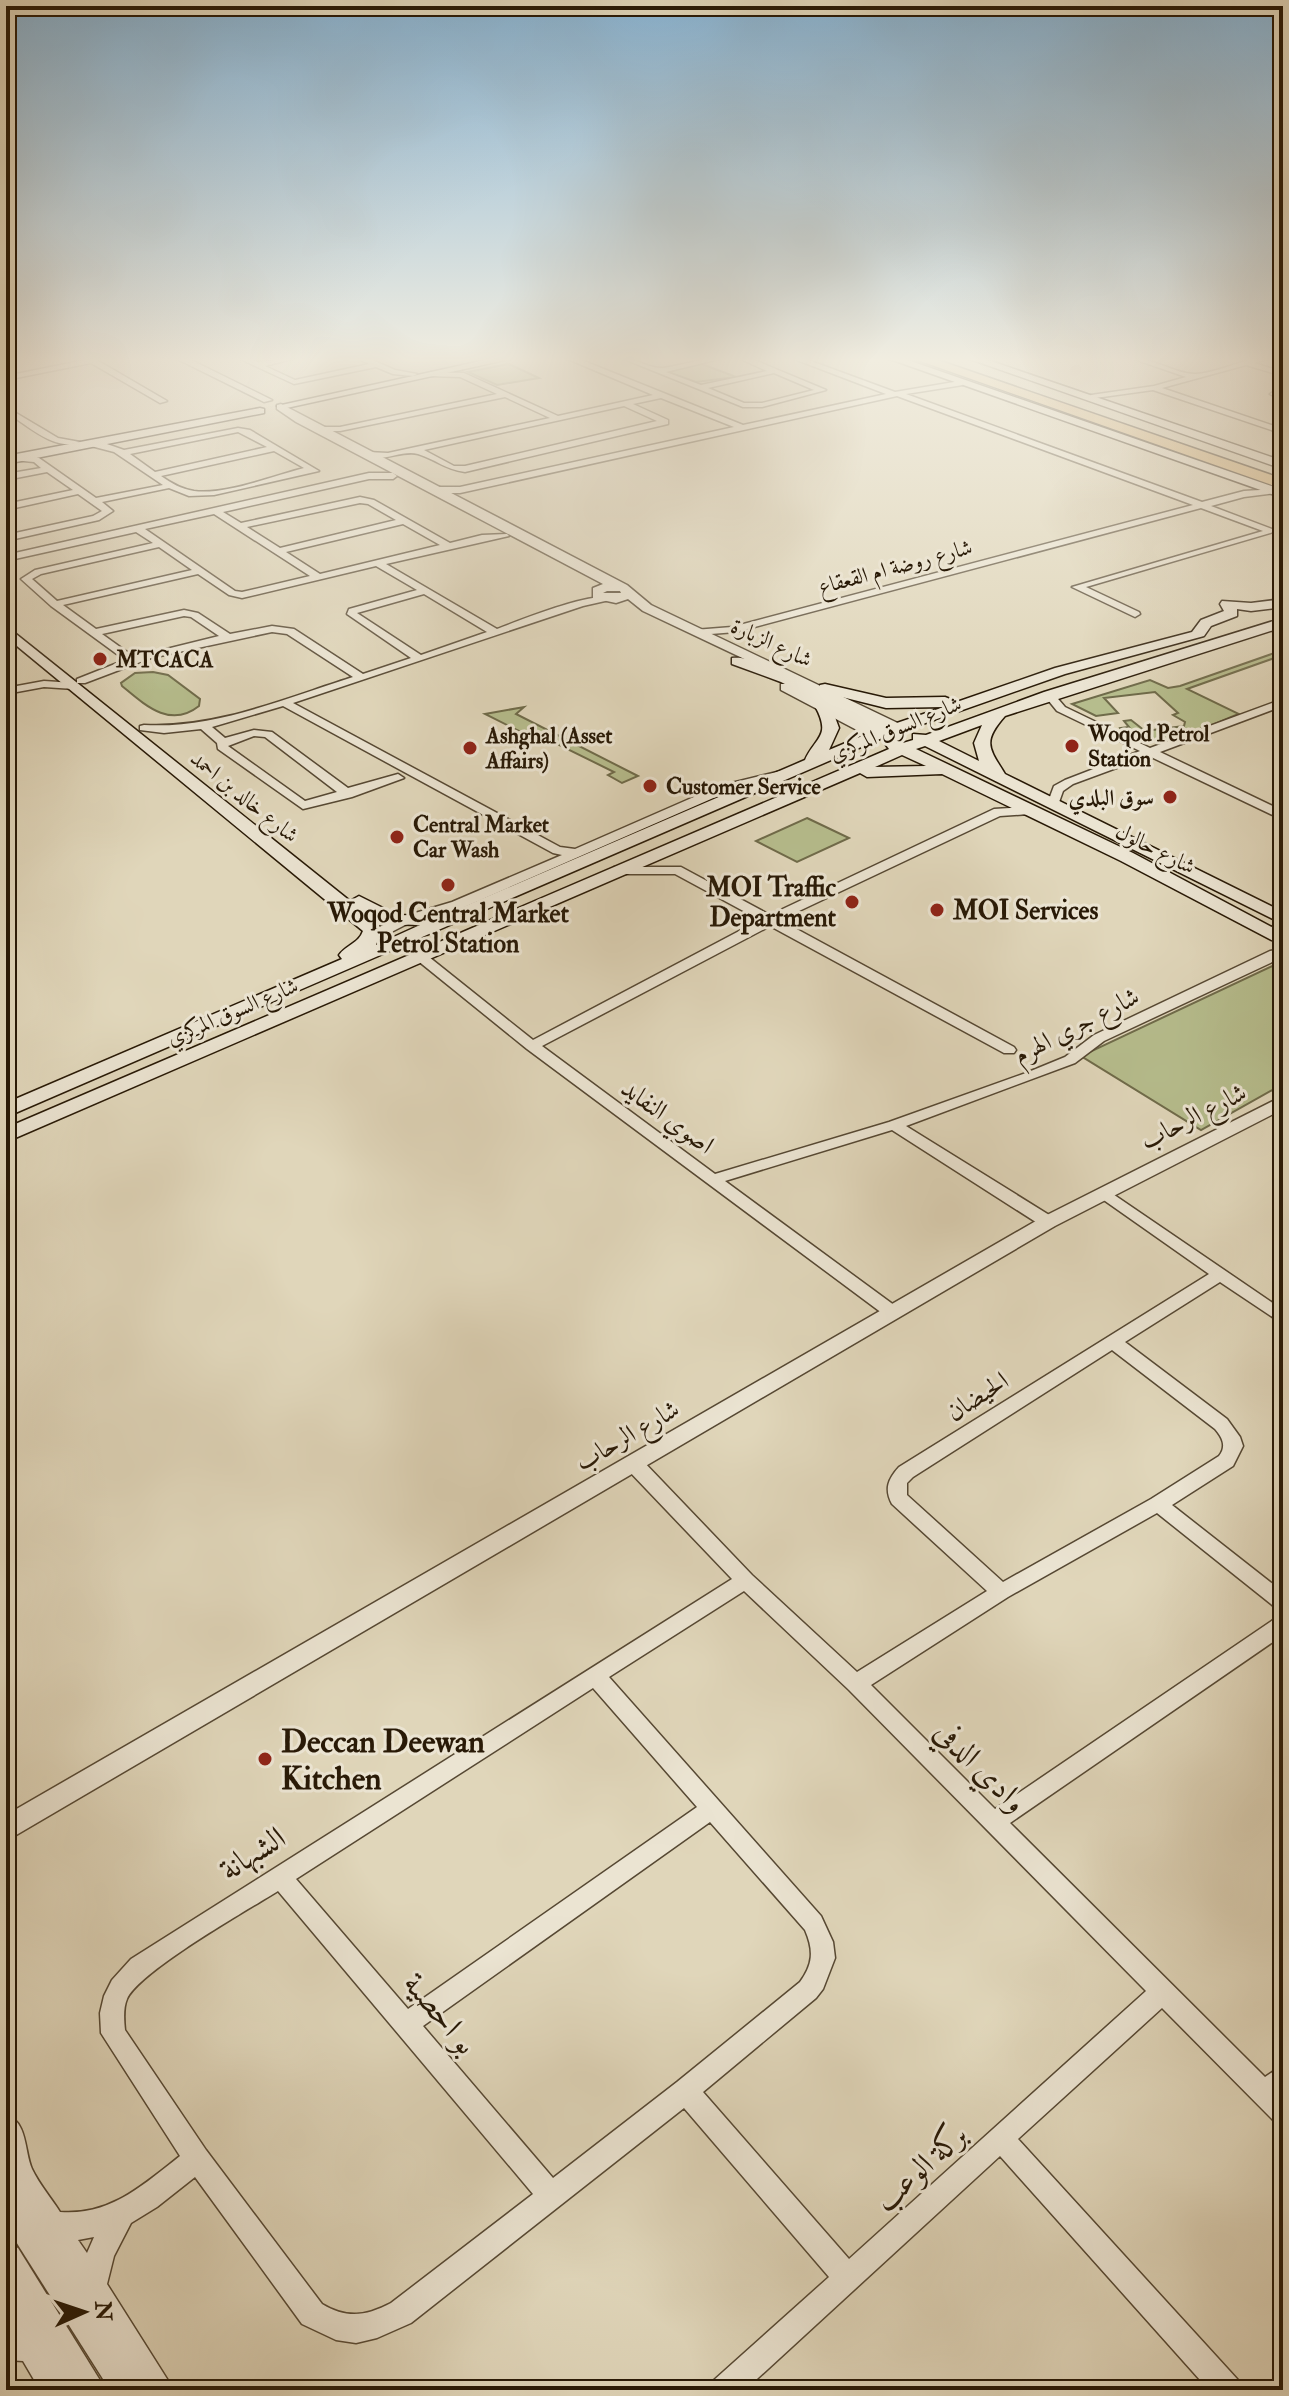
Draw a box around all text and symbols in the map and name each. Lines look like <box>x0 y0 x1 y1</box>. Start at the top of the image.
street label: شارع روضة ام القعقاع <box>815 533 977 606</box>
street label: شارع الزبارة <box>725 612 817 678</box>
place label: MTCACA <box>115 646 215 674</box>
marker: MTCACA <box>91 650 109 668</box>
street label: شارع السوق المركزي <box>825 690 967 772</box>
place label: Woqod Petrol Station <box>1087 720 1210 773</box>
place label: Ashghal (Asset Affairs) <box>485 722 613 775</box>
marker: Woqod Petrol Station <box>1063 737 1081 755</box>
marker: Ashghal (Asset Affairs) <box>461 739 479 757</box>
street label: شارع خالد بن احمد <box>182 744 304 852</box>
place label: Customer Service <box>666 773 821 801</box>
marker: Customer Service <box>641 777 659 795</box>
place label: سوق البلدي <box>1069 784 1154 816</box>
marker: سوق البلدي <box>1161 788 1179 806</box>
place label: Central Market Car Wash <box>413 811 550 864</box>
street label: شارع حالول <box>1109 817 1200 884</box>
marker: Central Market Car Wash <box>388 828 406 846</box>
place label: MOI Traffic Department <box>705 872 837 935</box>
marker: Woqod Central Market Petrol Station <box>439 876 457 894</box>
marker: MOI Traffic Department <box>843 893 861 911</box>
place label: MOI Services <box>952 895 1098 927</box>
place label: Woqod Central Market Petrol Station <box>326 898 569 960</box>
marker: MOI Services <box>928 901 946 919</box>
street label: شارع السوق المركزي <box>162 972 304 1056</box>
street label: شارع جري الهرم <box>1008 980 1148 1077</box>
street label: اصوي النفايد <box>612 1072 720 1165</box>
street label: شارع الرحاب <box>1135 1076 1254 1162</box>
street label: الحيضان <box>940 1365 1015 1429</box>
street label: شارع الرحاب <box>570 1393 688 1483</box>
street label: وادي الدفي <box>922 1712 1035 1825</box>
place label: Deccan Deewan Kitchen <box>281 1722 485 1799</box>
marker: Deccan Deewan Kitchen <box>256 1750 274 1768</box>
street label: الشبهانة <box>212 1818 293 1890</box>
street label: بو احصية <box>394 1964 486 2063</box>
street label: بركة الوعب <box>866 2115 976 2220</box>
north arrow <box>44 2272 124 2352</box>
text: N <box>88 2299 117 2322</box>

